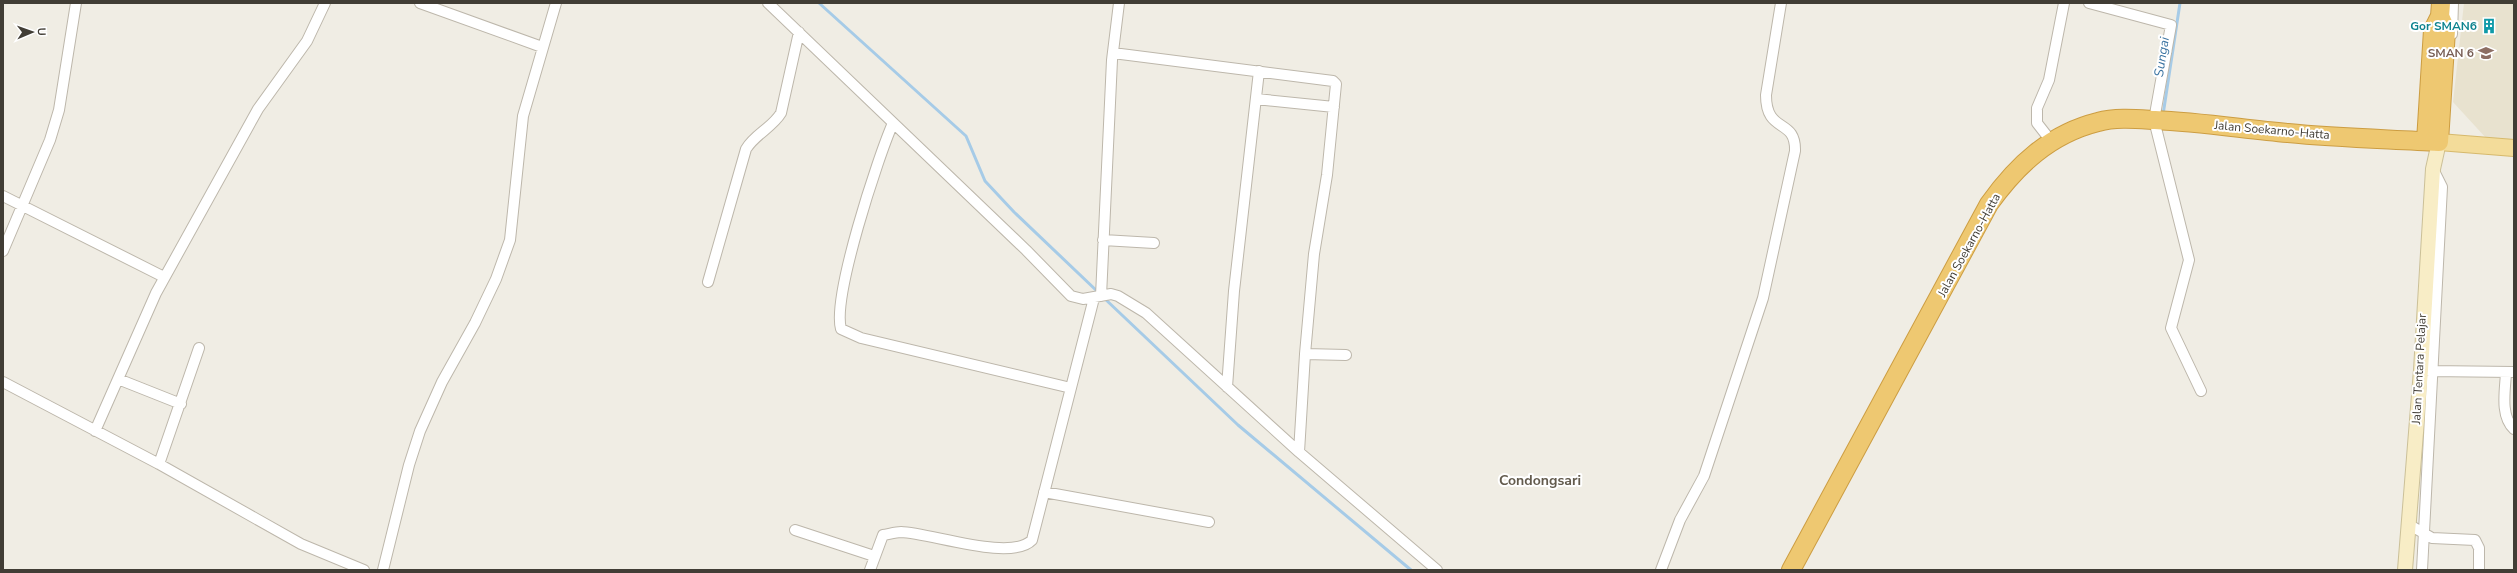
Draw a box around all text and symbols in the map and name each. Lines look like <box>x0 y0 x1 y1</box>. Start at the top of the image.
north arrow <box>12 12 52 52</box>
building icon: Gor SMAN6 <box>2480 17 2498 35</box>
place label: Gor SMAN6 <box>2410 18 2477 34</box>
text: U <box>34 27 49 36</box>
water label: Sungai <box>2150 35 2174 78</box>
school or university icon: SMAN 6 <box>2477 44 2495 62</box>
place label: SMAN 6 <box>2428 45 2474 61</box>
street label: Jalan Soekarno-Hatta <box>2213 117 2330 143</box>
street label: Jalan Soekarno-Hatta <box>1933 190 2004 300</box>
street label: Jalan Tentara Pelajar <box>2408 312 2430 426</box>
district label: Condongsari <box>1499 471 1581 490</box>

